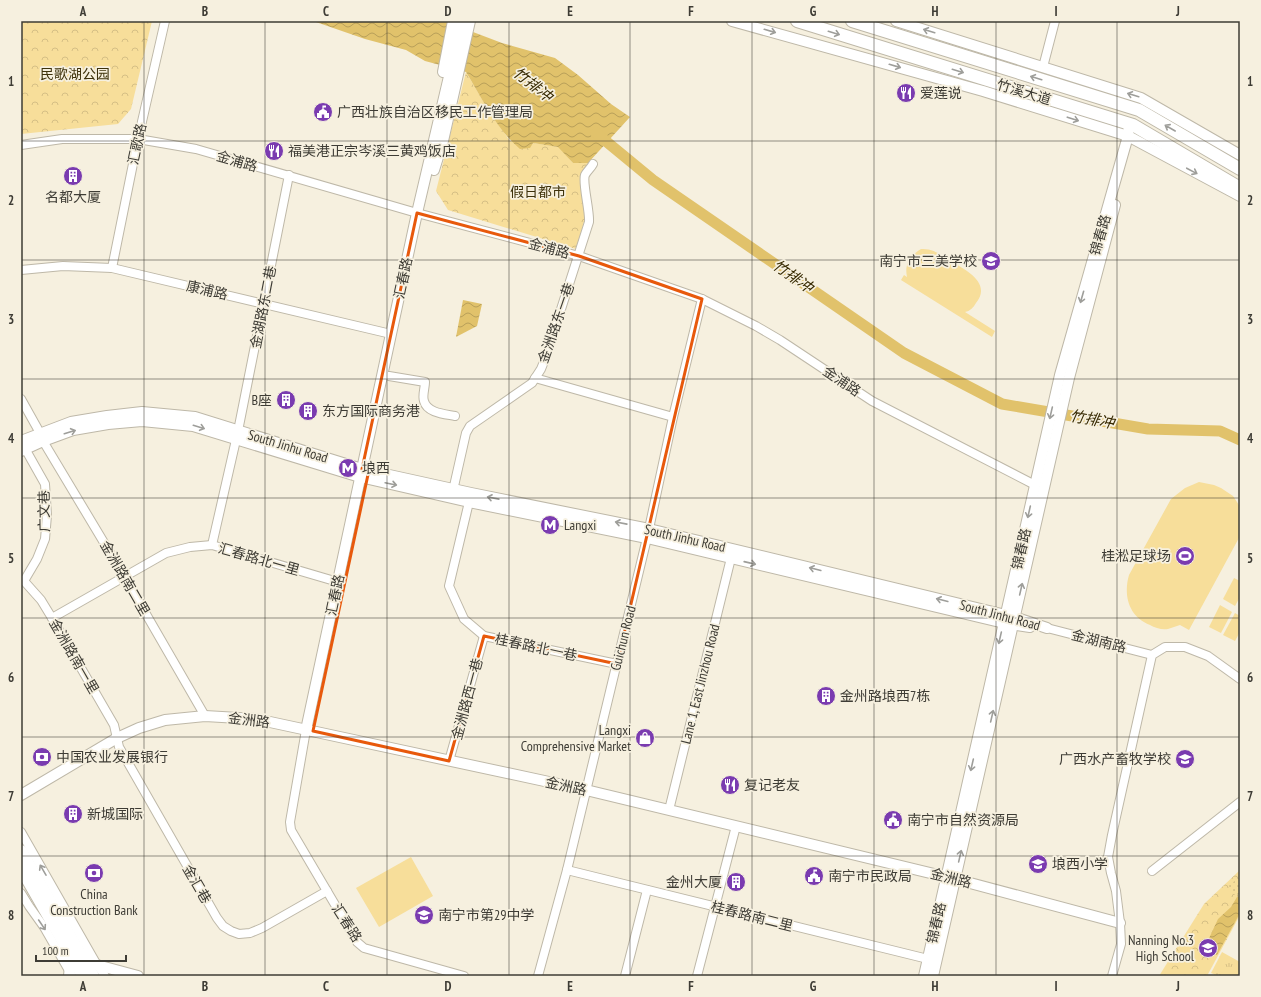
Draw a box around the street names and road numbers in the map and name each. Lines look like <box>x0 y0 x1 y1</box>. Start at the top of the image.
street label: 竹溪大道 <box>995 75 1053 109</box>
street label: 汇歌路 <box>124 122 150 166</box>
street label: 金浦路 <box>214 147 260 175</box>
street label: 锦春路 <box>1086 212 1114 258</box>
street label: 金浦路 <box>526 234 572 262</box>
street label: 汇春路 <box>390 256 416 300</box>
street label: 金湖路东二巷 <box>246 264 280 350</box>
street label: 康浦路 <box>185 277 229 303</box>
street label: 金洲路东一巷 <box>534 280 578 366</box>
street label: 金浦路 <box>820 362 864 400</box>
street label: South Jinhu Road <box>246 425 330 467</box>
street label: 广文巷 <box>35 490 53 532</box>
street label: South Jinhu Road <box>643 520 727 556</box>
street label: 锦春路 <box>1008 527 1034 571</box>
street label: 金洲路南二里 <box>96 537 154 619</box>
street label: 汇春路北一里 <box>216 539 302 579</box>
street label: 汇春路 <box>322 573 348 617</box>
street label: South Jinhu Road <box>958 596 1042 634</box>
street label: Guichun Road <box>606 604 640 672</box>
street label: 金洲路南一里 <box>45 615 103 697</box>
street label: Lane 1, East Jinzhou Road <box>676 622 724 746</box>
street label: 金湖南路 <box>1070 625 1128 657</box>
street label: 桂春路北一巷 <box>493 629 579 665</box>
street label: 金洲路西一巷 <box>447 656 487 742</box>
street label: 金洲路 <box>227 709 271 731</box>
street label: 金洲路 <box>544 773 588 799</box>
street label: 金汇巷 <box>179 861 215 907</box>
street label: 金洲路 <box>928 864 974 892</box>
street label: 桂春路南二里 <box>709 897 795 935</box>
street label: 汇春路 <box>328 900 366 946</box>
street label: 锦春路 <box>923 901 949 945</box>

